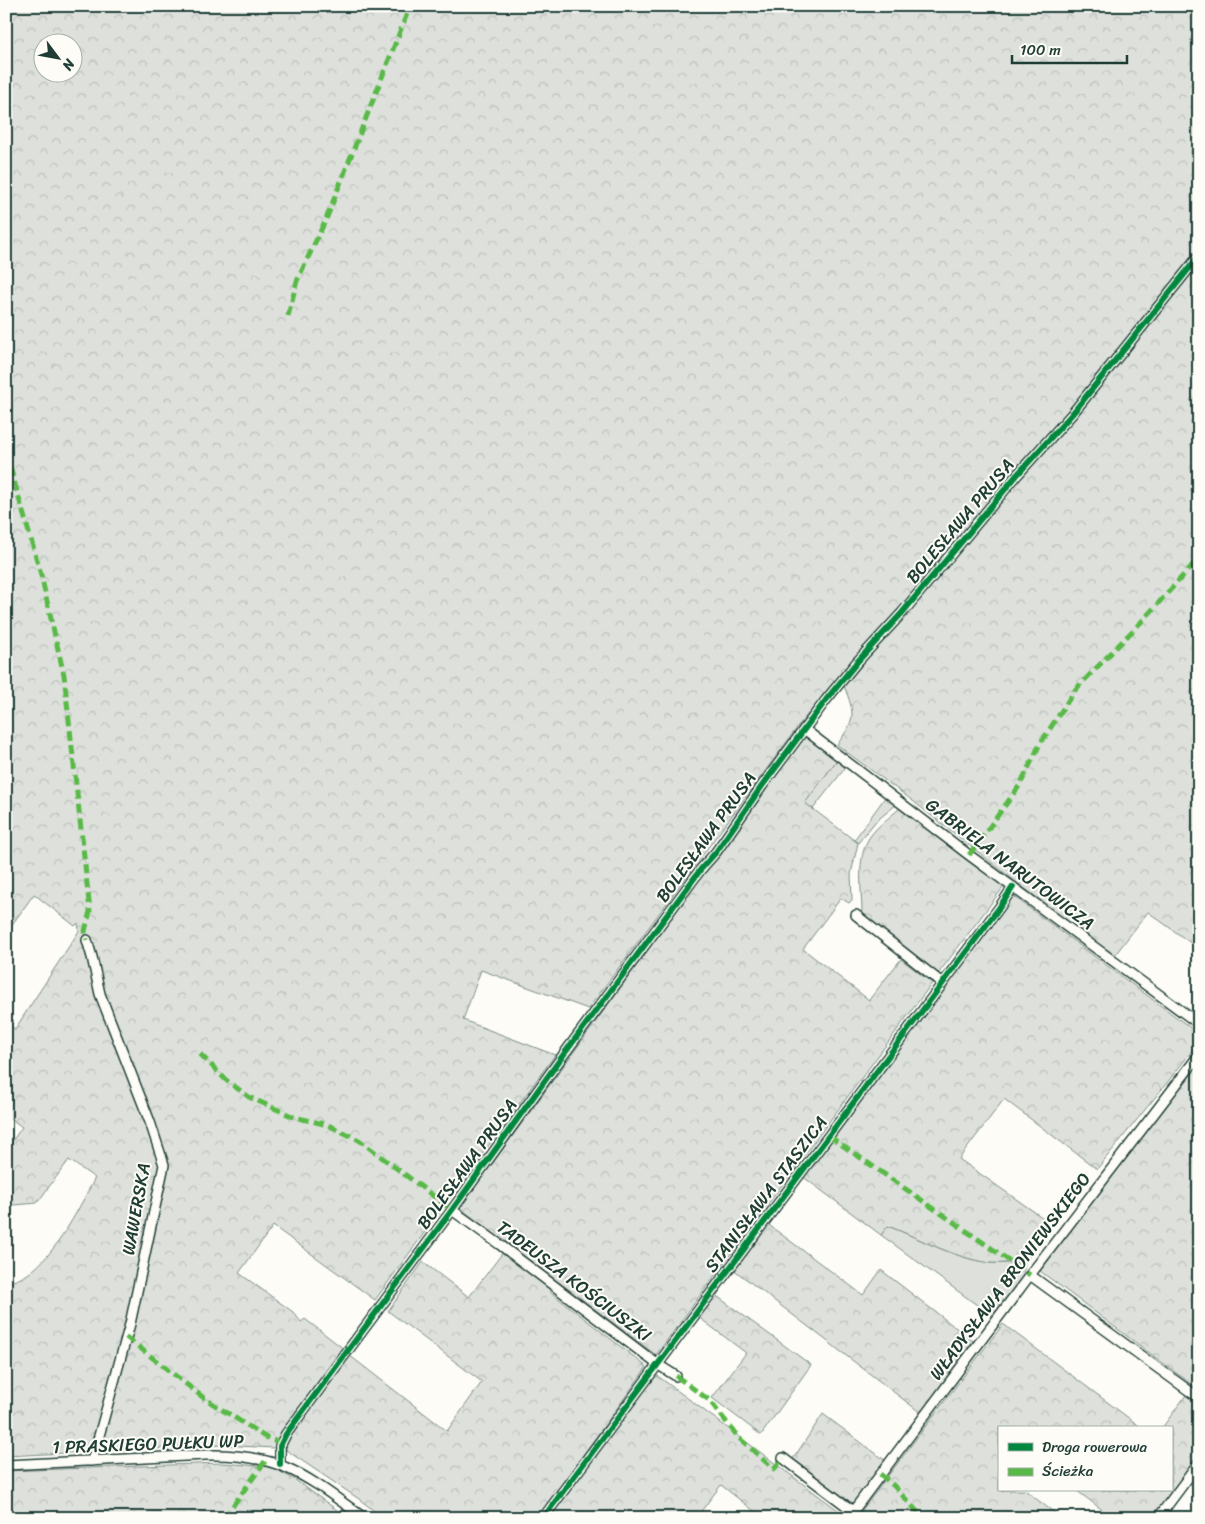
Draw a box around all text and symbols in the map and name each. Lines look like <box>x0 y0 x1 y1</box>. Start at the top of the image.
north arrow <box>32 32 82 82</box>
scale bar <box>1012 32 1128 64</box>
text: 100 m <box>1020 37 1061 63</box>
text: N <box>55 53 82 76</box>
street label: BOLESŁAWA PRUSA <box>898 451 1022 591</box>
street label: BOLESŁAWA PRUSA <box>647 765 765 909</box>
street label: GABRIELA NARUTOWICZA <box>918 789 1102 939</box>
street label: BOLESŁAWA PRUSA <box>408 1092 526 1236</box>
street label: STANISŁAWA STASZICA <box>696 1108 836 1280</box>
street label: WAWERSKA <box>112 1160 160 1258</box>
street label: WŁADYSŁAWA BRONIEWSKIEGO <box>921 1165 1099 1387</box>
street label: TADEUSZA KOŚCIUSZKI <box>489 1212 659 1351</box>
street label: 1 PRASKIEGO PUŁKU WP <box>52 1425 245 1463</box>
legend <box>998 1426 1172 1492</box>
text: Droga rowerowa <box>1042 1434 1148 1460</box>
text: Ścieżka <box>1042 1458 1094 1484</box>

